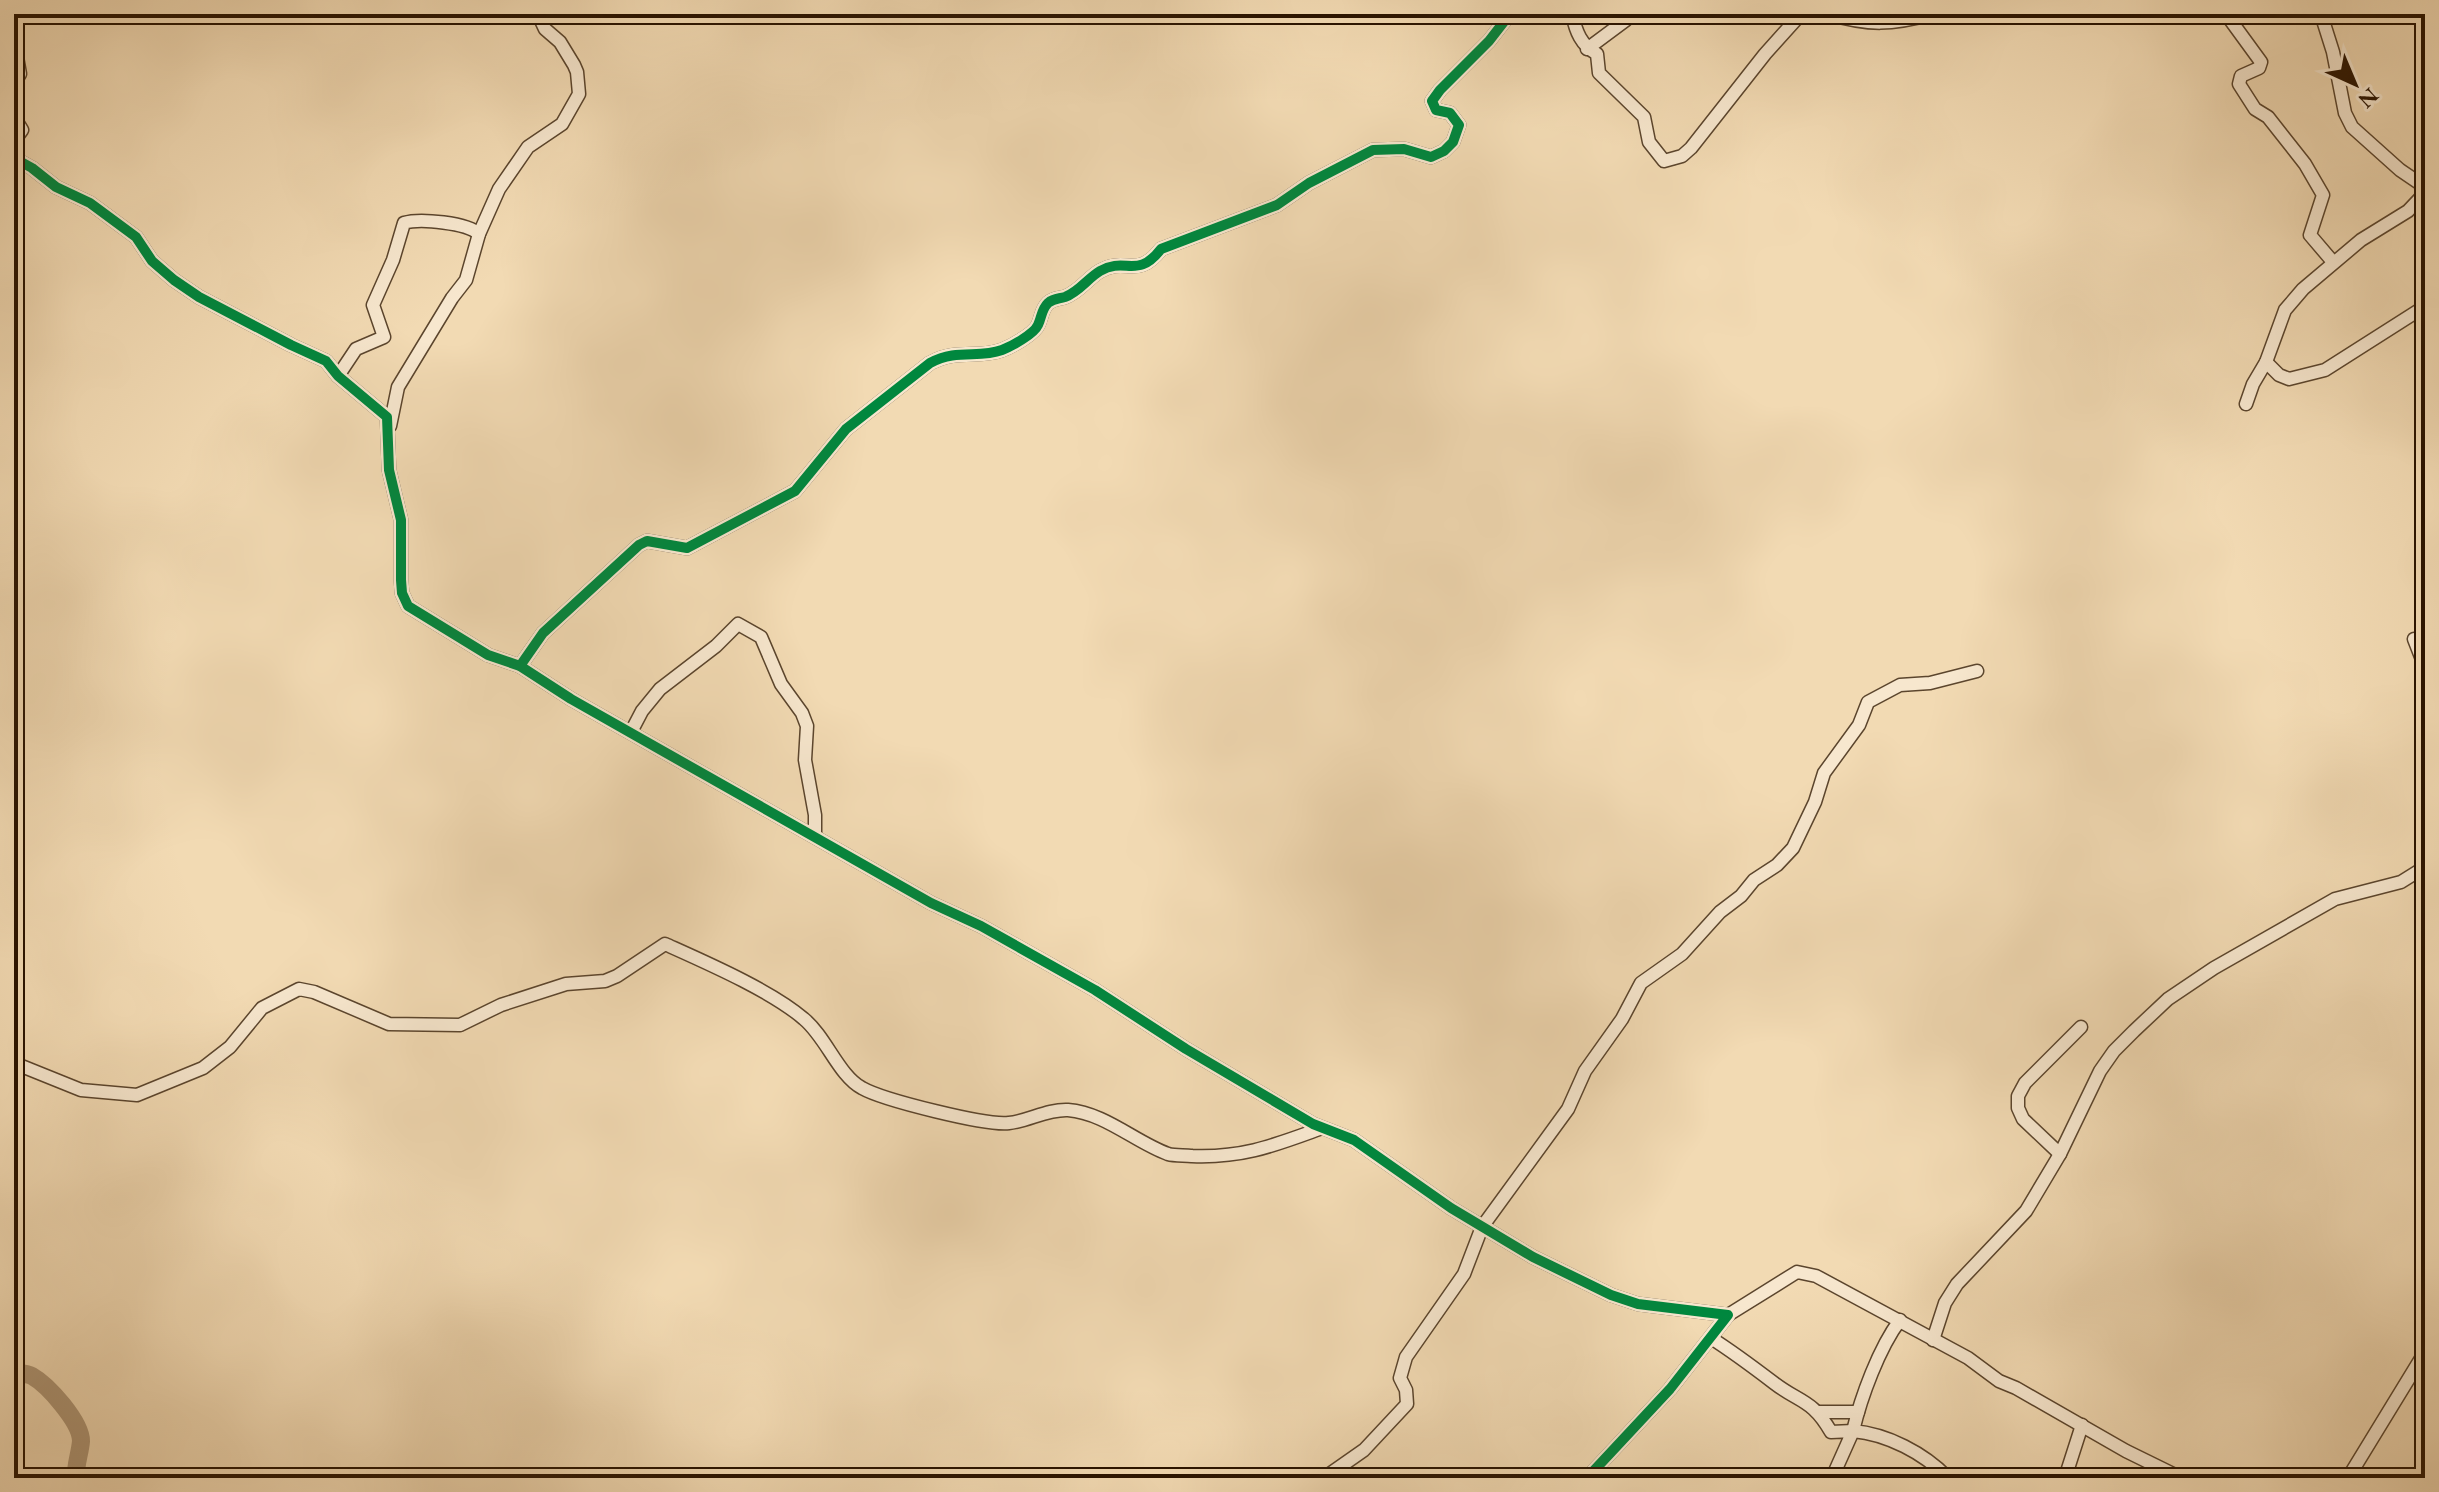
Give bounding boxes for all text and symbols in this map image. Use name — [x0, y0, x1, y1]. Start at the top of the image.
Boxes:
north arrow — [2315, 44, 2395, 124]
text: N — [2352, 81, 2385, 115]

